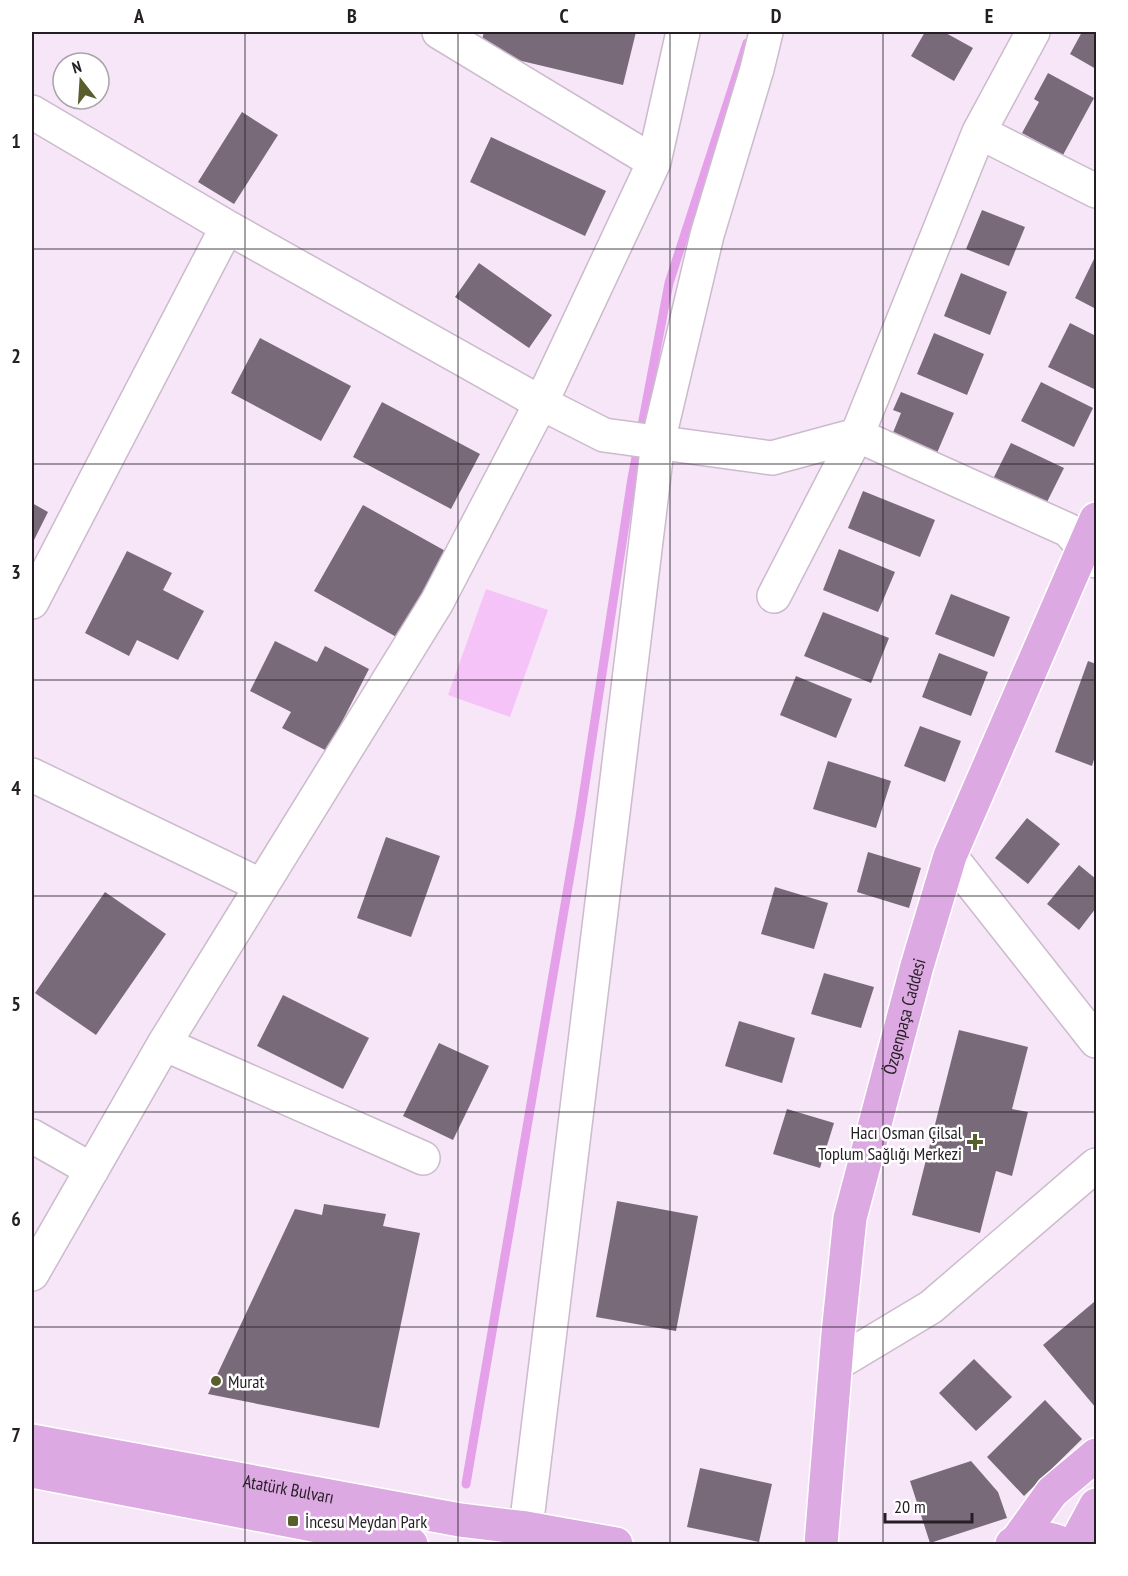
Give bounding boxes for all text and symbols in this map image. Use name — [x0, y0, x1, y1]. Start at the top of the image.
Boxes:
text: A — [133, 3, 145, 29]
text: B — [347, 3, 357, 29]
text: C — [559, 3, 569, 29]
text: D — [771, 3, 782, 29]
text: E — [985, 3, 993, 29]
north arrow — [51, 51, 111, 111]
text: N — [70, 56, 84, 77]
text: 1 — [11, 128, 21, 154]
text: 2 — [11, 343, 21, 369]
text: 3 — [11, 559, 21, 585]
text: 4 — [11, 775, 21, 801]
street label: Özgenpaşa Caddesi — [877, 955, 930, 1077]
text: 5 — [11, 991, 21, 1017]
place label: Hacı Osman Çilsal Toplum Sağlığı Merkezi — [818, 1121, 963, 1165]
marker: Hacı Osman Çilsal Toplum Sağlığı Merkezi — [966, 1133, 984, 1151]
text: 6 — [11, 1206, 21, 1232]
place label: Murat — [228, 1370, 264, 1393]
marker: Murat — [209, 1374, 223, 1388]
text: 7 — [11, 1422, 21, 1448]
street label: Atatürk Bulvarı — [241, 1469, 336, 1508]
scale bar — [885, 1486, 972, 1524]
text: 20 m — [894, 1495, 926, 1518]
place label: İncesu Meydan Park — [305, 1510, 427, 1533]
marker: İncesu Meydan Park — [286, 1514, 300, 1528]

